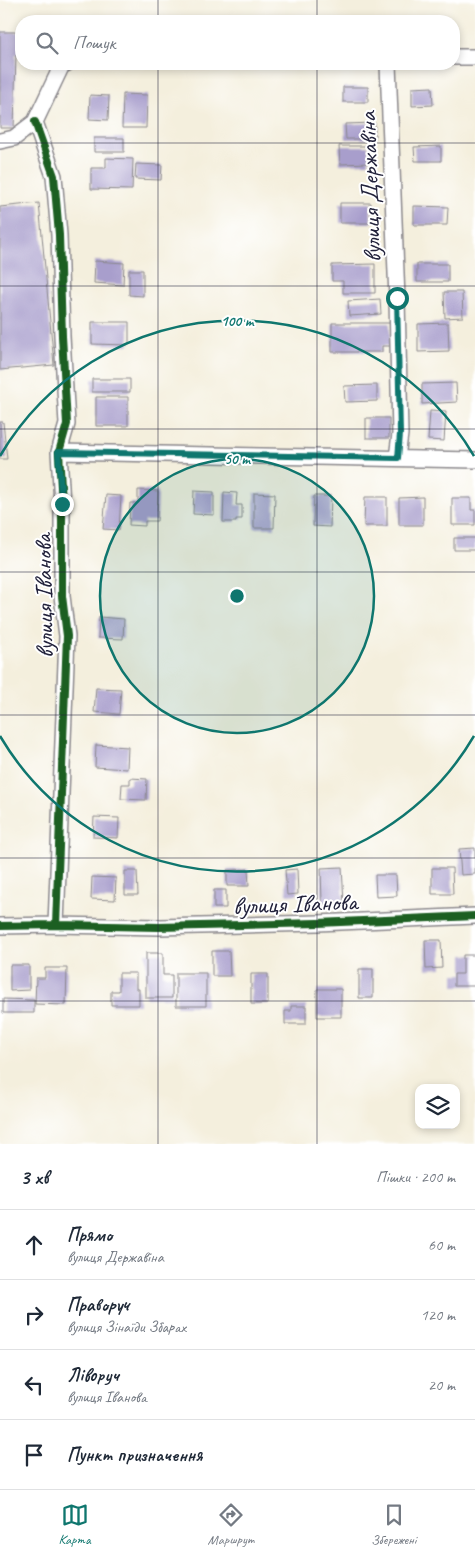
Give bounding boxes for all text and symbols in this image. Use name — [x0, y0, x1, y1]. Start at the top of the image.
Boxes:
search box — [15, 15, 460, 70]
icon: search — [33, 29, 61, 57]
text: Пошук — [73, 31, 115, 55]
street label: вулиця Державіна — [351, 109, 389, 263]
route start — [386, 287, 409, 310]
text: 100 m — [221, 312, 255, 331]
text: 50 m — [224, 450, 251, 469]
route end — [51, 493, 74, 516]
street label: вулиця Іванова — [27, 531, 61, 658]
centre of rings — [228, 587, 246, 605]
street label: вулиця Іванова — [232, 886, 360, 922]
map controls — [415, 1084, 460, 1129]
button: layers — [415, 1084, 460, 1129]
text: 3 хв — [20, 1164, 49, 1190]
text: Пішки · 200 m — [376, 1167, 455, 1187]
text: Прямо — [67, 1223, 112, 1247]
icon: ahead — [20, 1231, 48, 1259]
text: 60 m — [428, 1235, 455, 1255]
text: вулиця Державіна — [67, 1247, 164, 1267]
text: Праворуч — [67, 1293, 129, 1317]
icon: right — [20, 1301, 48, 1329]
text: 120 m — [421, 1305, 455, 1325]
text: вулиця Зінаїди Збарах — [67, 1317, 186, 1337]
text: Ліворуч — [67, 1363, 119, 1387]
icon: left — [20, 1371, 48, 1399]
text: 20 m — [428, 1375, 455, 1395]
text: вулиця Іванова — [67, 1387, 147, 1407]
icon: arrive — [20, 1441, 48, 1469]
text: Пункт призначення — [67, 1443, 202, 1467]
tab: Карта — [59, 1501, 91, 1548]
tab: Маршрут — [208, 1501, 254, 1548]
tab: Збережені — [371, 1501, 416, 1548]

